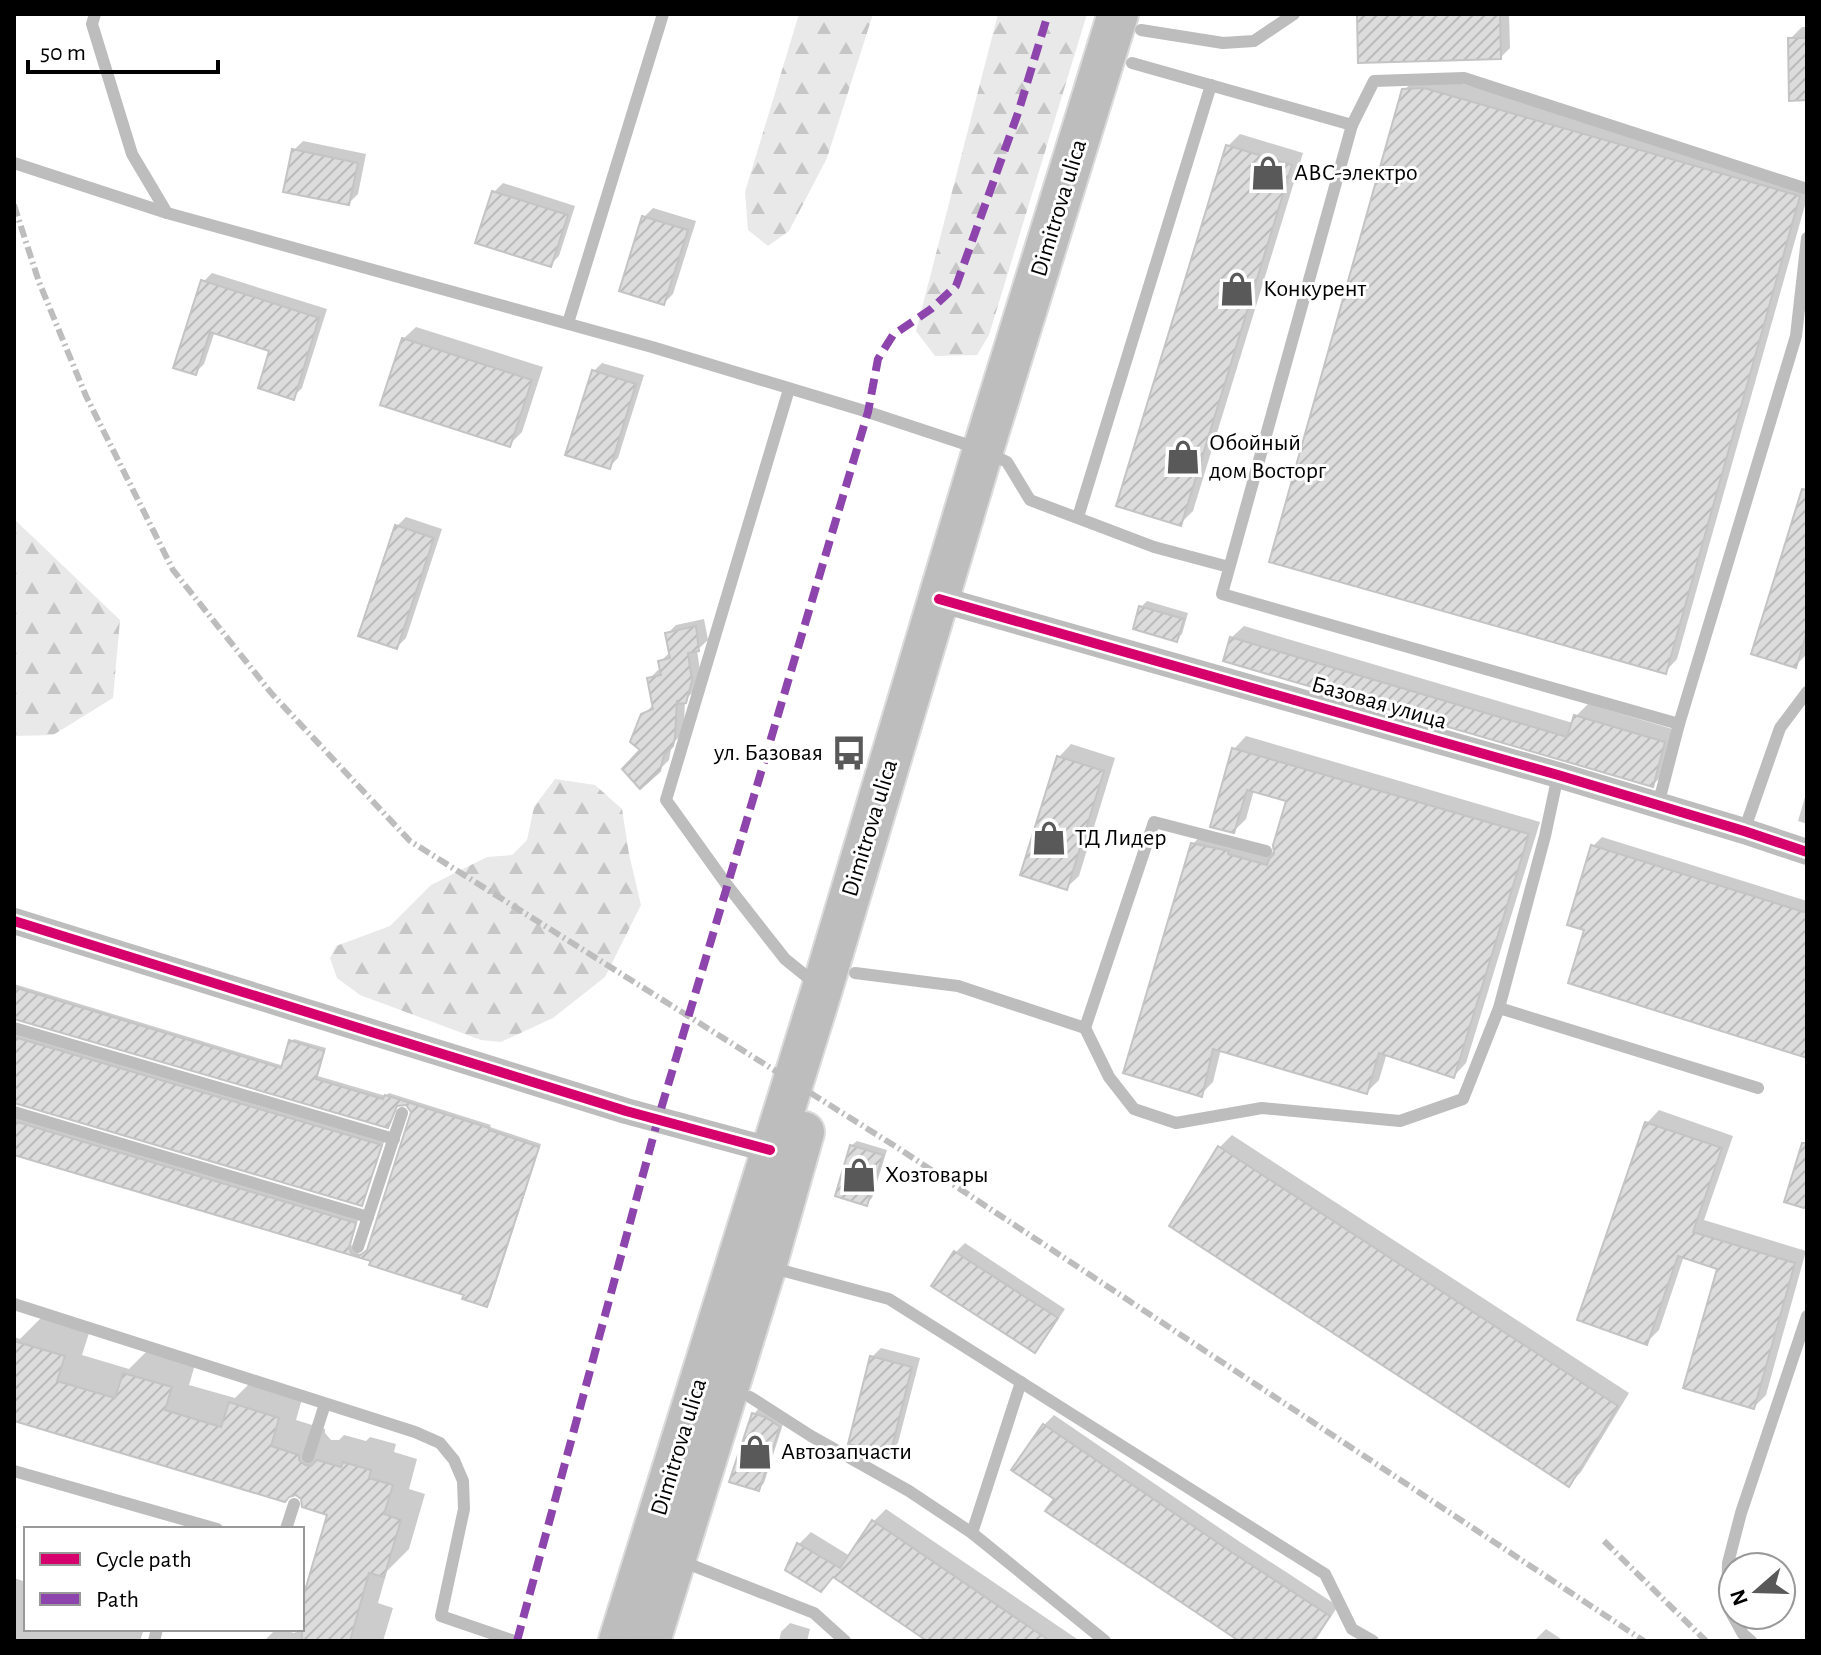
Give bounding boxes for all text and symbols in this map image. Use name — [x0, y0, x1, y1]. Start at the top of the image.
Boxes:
scale bar — [28, 24, 218, 74]
text: 50 m — [40, 41, 86, 65]
street label: Dimitrova ulica — [1027, 137, 1091, 279]
shop icon: АВС-электро — [1249, 154, 1287, 192]
place label: АВС-электро — [1294, 161, 1418, 185]
shop icon: Конкурент — [1218, 270, 1256, 308]
place label: Конкурент — [1263, 277, 1366, 301]
place label: Обойный дом Восторг — [1209, 431, 1327, 483]
shop icon: Обойный дом Восторг — [1164, 438, 1202, 476]
street label: Базовая улица — [1309, 672, 1450, 734]
bus stop icon: ул. Базовая — [830, 734, 868, 772]
place label: ул. Базовая — [713, 741, 823, 765]
street label: Dimitrova ulica — [838, 757, 902, 899]
shop icon: ТД Лидер — [1030, 819, 1068, 857]
place label: ТД Лидер — [1075, 826, 1167, 850]
shop icon: Хозтовары — [840, 1156, 878, 1194]
place label: Хозтовары — [885, 1163, 988, 1187]
street label: Dimitrova ulica — [647, 1376, 711, 1518]
shop icon: Автозапчасти — [736, 1433, 774, 1471]
place label: Автозапчасти — [781, 1440, 912, 1464]
legend — [24, 1527, 304, 1631]
text: Cycle path — [96, 1548, 192, 1572]
north arrow — [1717, 1551, 1797, 1631]
text: N — [1726, 1587, 1752, 1608]
text: Path — [96, 1588, 139, 1612]

